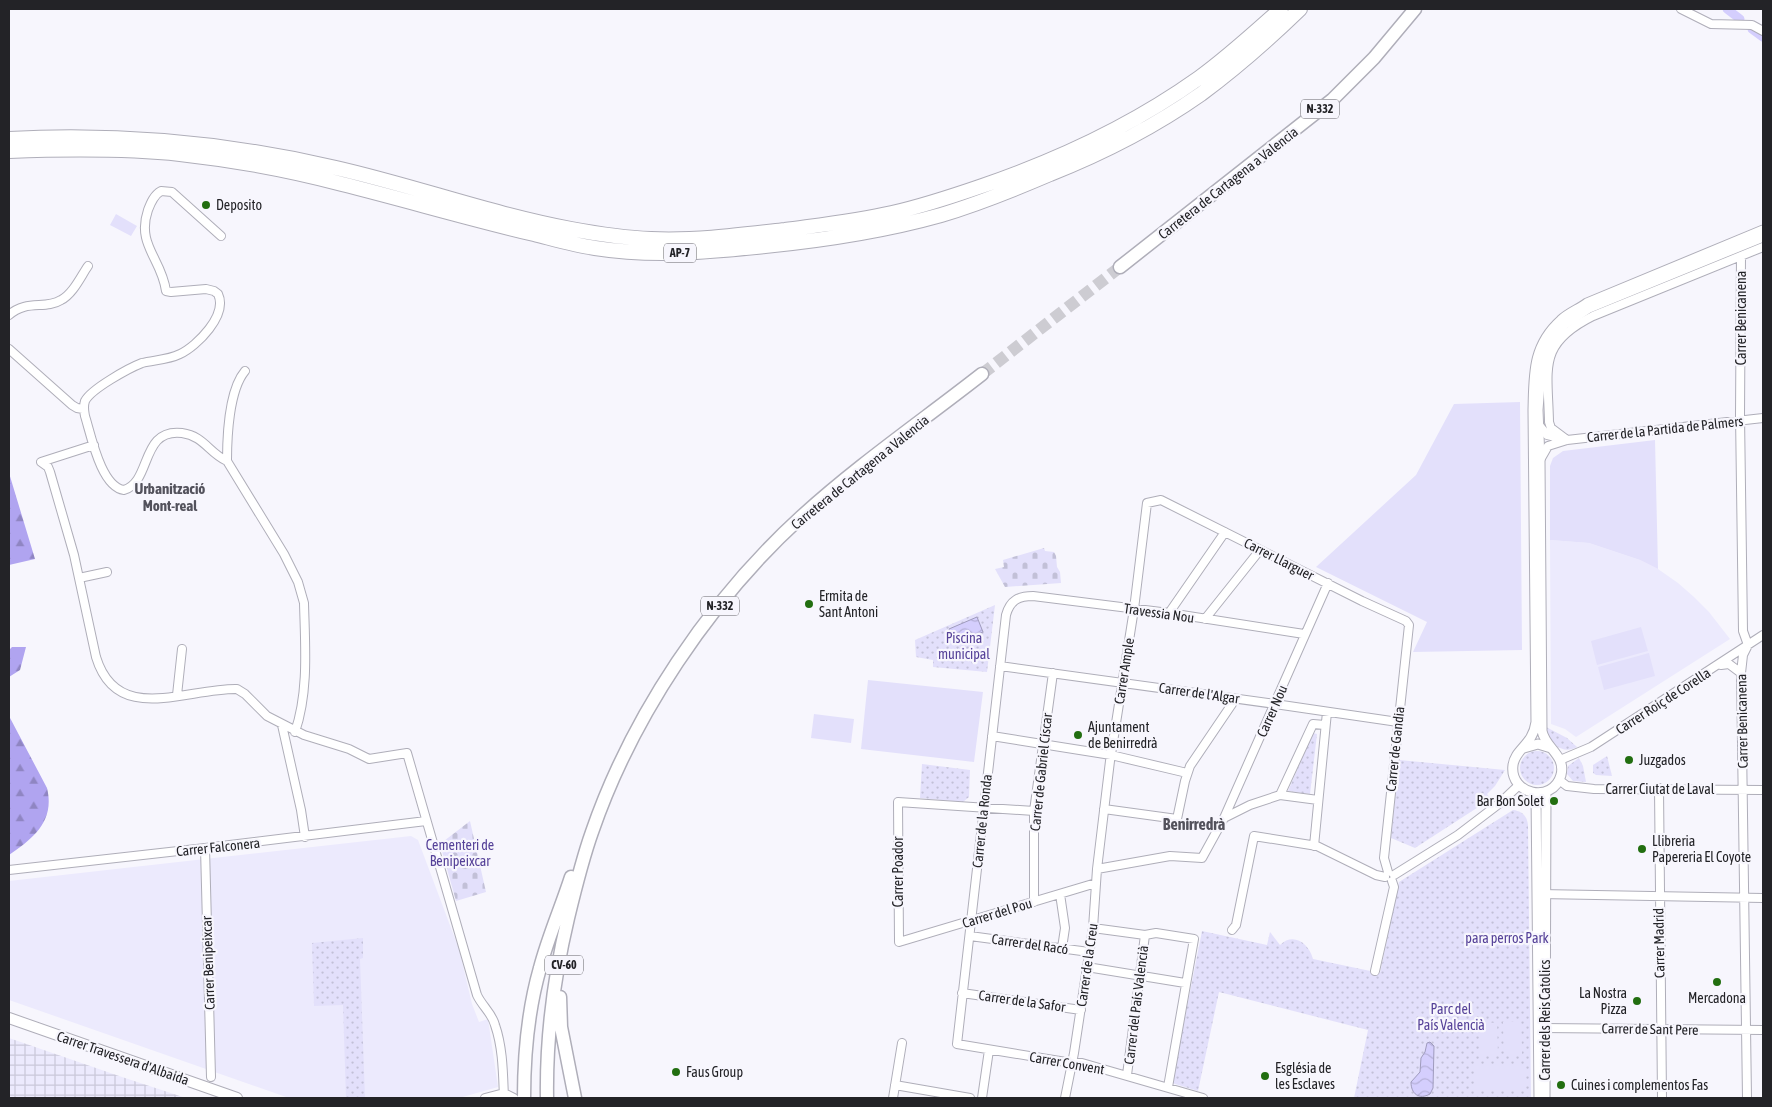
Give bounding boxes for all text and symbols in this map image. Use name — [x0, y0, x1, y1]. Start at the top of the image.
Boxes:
road number: N-332 — [1301, 100, 1339, 118]
street label: Carretera de Cartagena a Valencia — [1155, 124, 1301, 242]
place label: Deposito — [216, 197, 262, 213]
marker: Deposito — [200, 199, 212, 211]
road number: AP-7 — [664, 244, 696, 262]
street label: Carrer Benicanena — [1733, 271, 1749, 365]
street label: Carretera de Cartagena a Valencia — [788, 411, 932, 533]
street label: Carrer de la Partida de Palmers — [1586, 413, 1744, 445]
district label: Urbanització Mont-real — [135, 480, 205, 514]
street label: Carrer Llarguer — [1241, 535, 1317, 584]
place label: Ermita de Sant Antoni — [819, 588, 878, 620]
road number: N-332 — [701, 596, 739, 616]
marker: Ermita de Sant Antoni — [803, 598, 815, 610]
street label: Travessia Nou — [1123, 600, 1195, 626]
park label: Piscina municipal — [938, 630, 990, 662]
street label: Carrer Ample — [1111, 637, 1137, 705]
street label: Carrer Roiç de Corella — [1613, 664, 1713, 738]
street label: Carrer Benicanena — [1733, 674, 1751, 768]
street label: Carrer de l'Algar — [1158, 679, 1241, 707]
street label: Carrer Nou — [1253, 683, 1291, 739]
street label: Carrer de Gandia — [1383, 706, 1407, 792]
street label: Carrer de Gabriel Císcar — [1027, 711, 1055, 832]
place label: Ajuntament de Benirredrà — [1088, 719, 1157, 751]
marker: Ajuntament de Benirredrà — [1072, 729, 1084, 741]
place label: Juzgados — [1639, 752, 1686, 768]
marker: Juzgados — [1623, 754, 1635, 766]
street label: Carrer de la Ronda — [969, 773, 995, 869]
street label: Carrer Ciutat de Laval — [1606, 781, 1715, 797]
place label: Bar Bon Solet — [1476, 793, 1544, 809]
marker: Bar Bon Solet — [1548, 795, 1560, 807]
district label: Benirredrà — [1163, 815, 1225, 833]
place label: Llibreria Papereria El Coyote — [1652, 833, 1751, 865]
street label: Carrer Falconera — [175, 835, 261, 859]
street label: Carrer Poador — [890, 836, 906, 907]
park label: Cementeri de Benipeixcar — [426, 837, 494, 869]
marker: Llibreria Papereria El Coyote — [1636, 843, 1648, 855]
street label: Carrer del Pou — [960, 895, 1034, 931]
street label: Carrer Madrid — [1650, 908, 1668, 978]
street label: Carrer Benipeixcar — [198, 915, 218, 1010]
street label: Carrer de la Creu — [1073, 922, 1101, 1008]
park label: para perros Park — [1465, 930, 1549, 946]
street label: Carrer del Racó — [991, 931, 1069, 957]
street label: Carrer del País Valencià — [1121, 945, 1151, 1065]
road number: CV-60 — [545, 956, 583, 974]
street label: Carrer dels Reis Catolics — [1537, 960, 1553, 1080]
marker: Mercadona — [1711, 976, 1723, 988]
place label: La Nostra Pizza — [1579, 985, 1627, 1017]
street label: Carrer de la Safor — [978, 987, 1067, 1015]
place label: Mercadona — [1688, 990, 1746, 1006]
marker: La Nostra Pizza — [1631, 995, 1643, 1007]
park label: Parc del País Valencià — [1417, 1001, 1485, 1033]
street label: Carrer de Sant Pere — [1601, 1020, 1699, 1038]
street label: Carrer Travessera d'Albaida — [55, 1028, 191, 1088]
street label: Carrer Convent — [1028, 1049, 1106, 1077]
place label: Església de les Esclaves — [1275, 1060, 1335, 1092]
place label: Faus Group — [686, 1064, 743, 1080]
marker: Faus Group — [670, 1066, 682, 1078]
marker: Església de les Esclaves — [1259, 1070, 1271, 1082]
place label: Cuines i complementos Fas — [1571, 1077, 1708, 1093]
marker: Cuines i complementos Fas — [1555, 1079, 1567, 1091]

